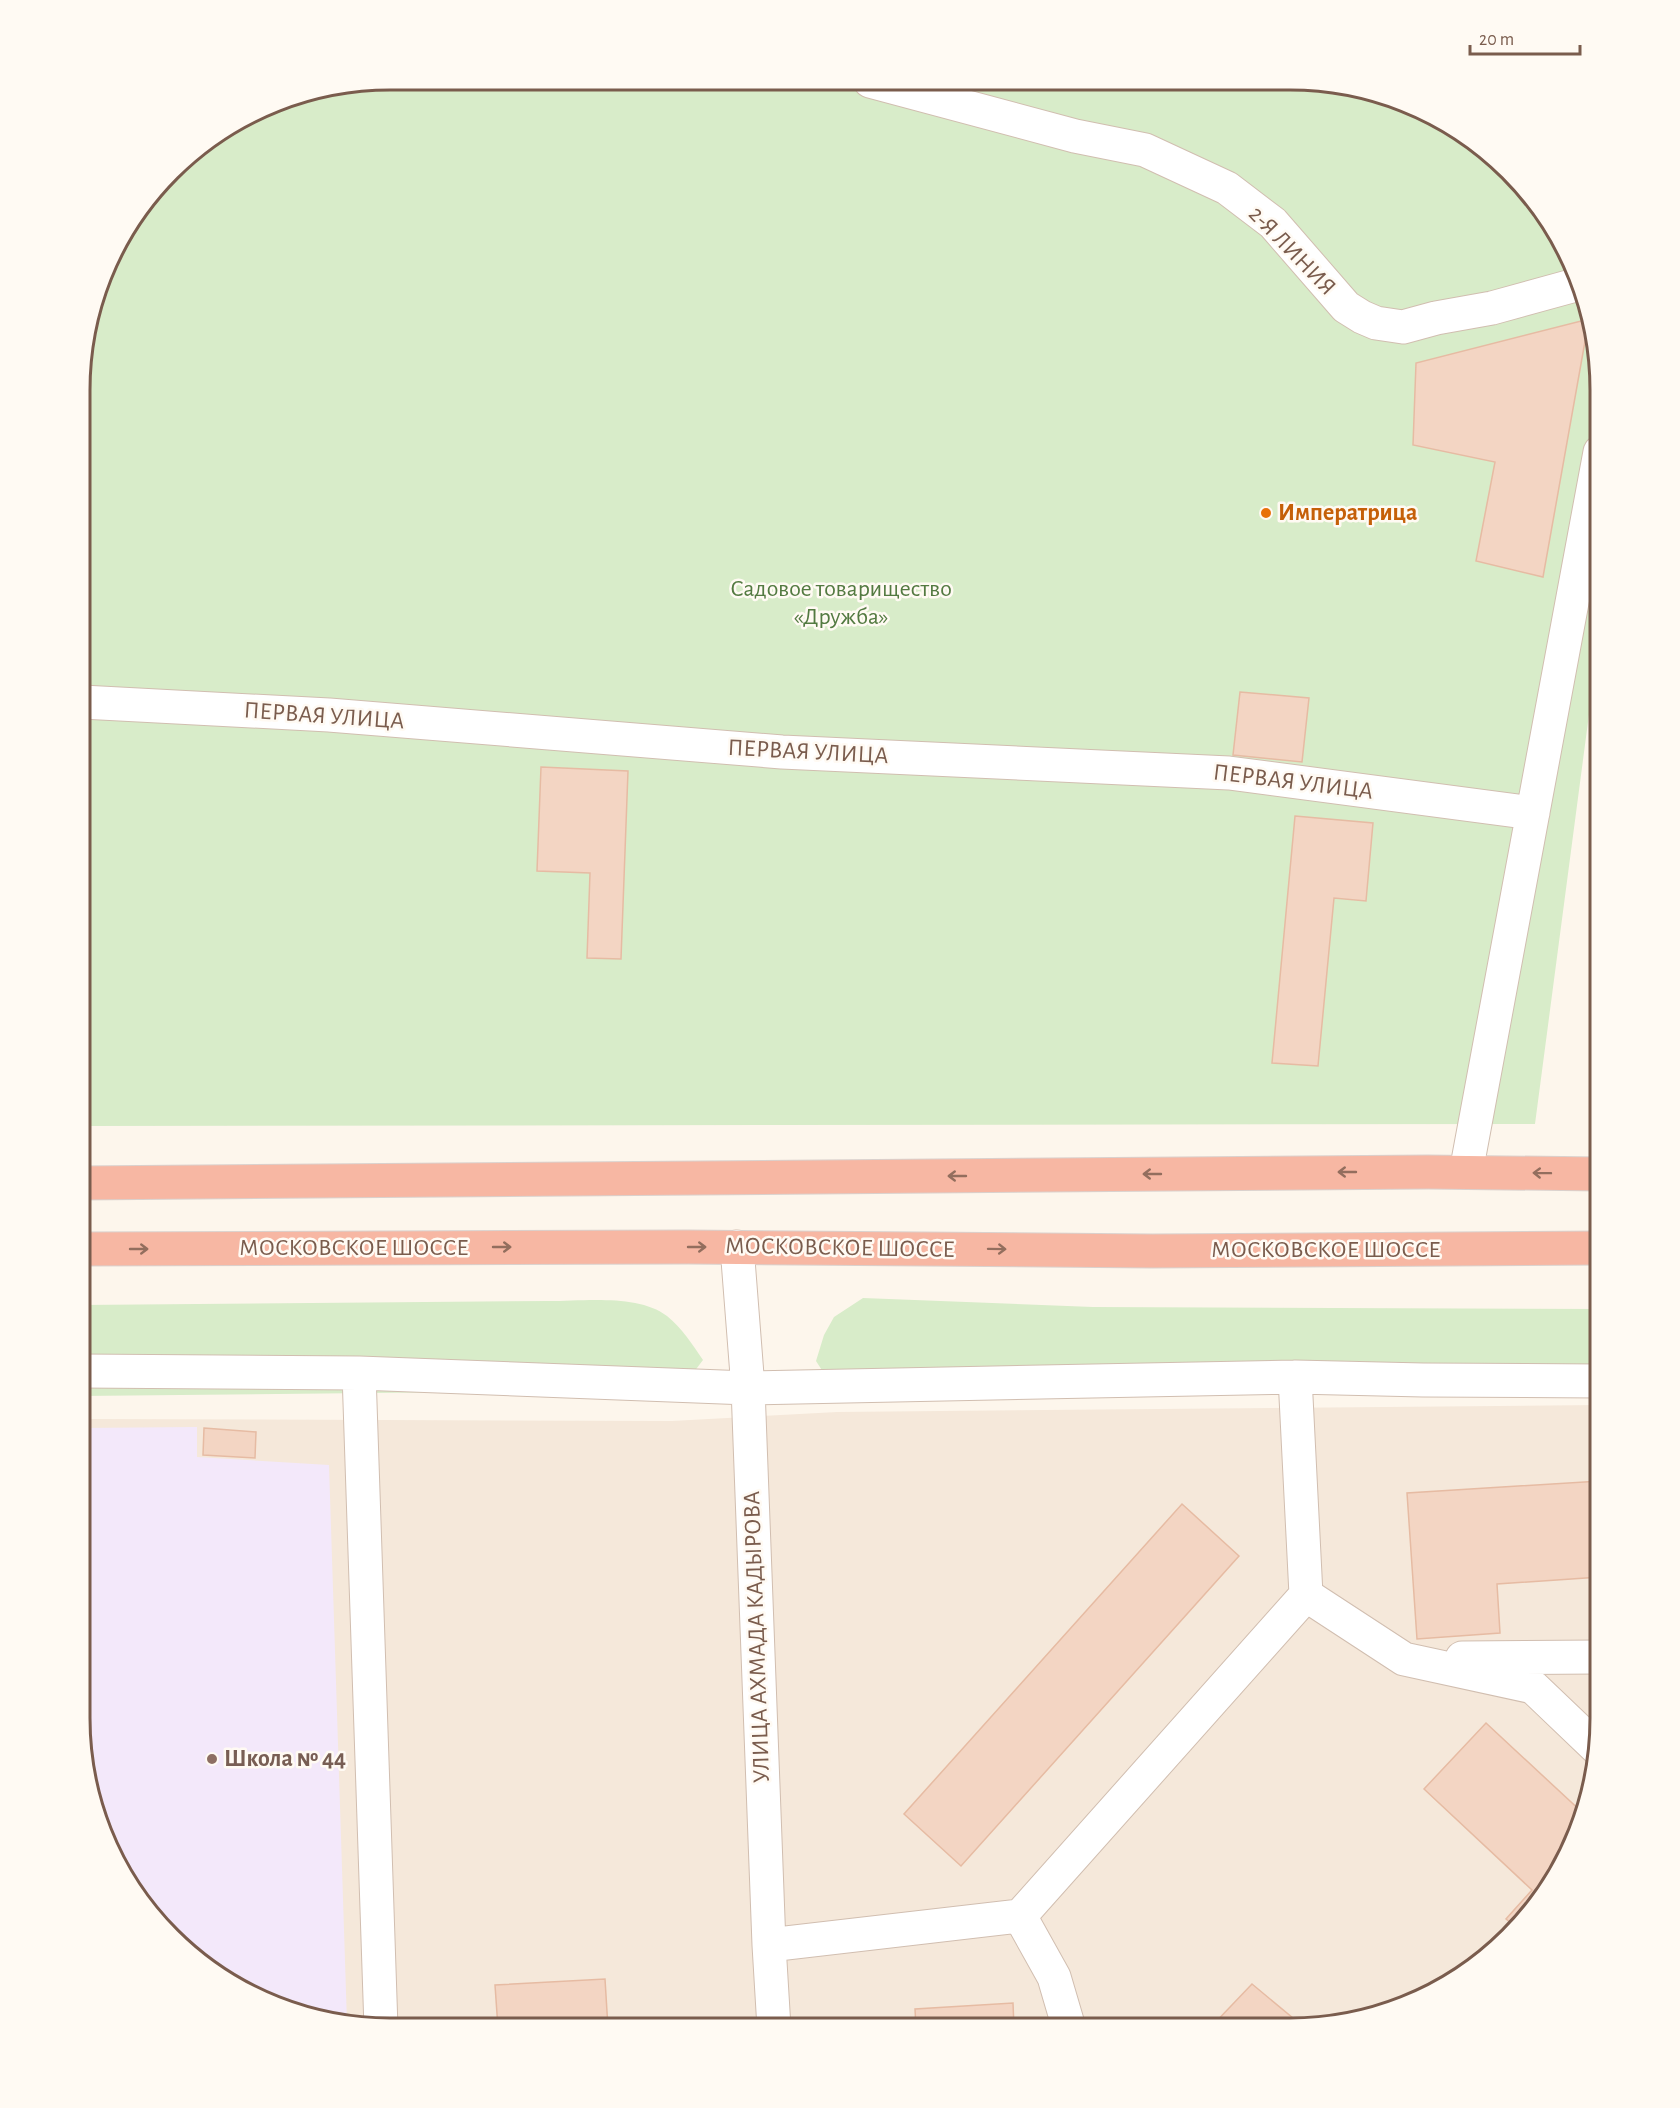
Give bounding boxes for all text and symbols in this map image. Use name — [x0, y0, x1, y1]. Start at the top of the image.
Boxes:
scale bar — [1470, 18, 1580, 56]
text: 20 m — [1479, 31, 1514, 49]
street label: 2-Я ЛИНИЯ — [1244, 202, 1340, 300]
place label: Императрица — [1278, 501, 1417, 525]
marker: Императрица — [1259, 506, 1273, 520]
park label: Садовое товарищество «Дружба» — [730, 577, 952, 629]
street label: ПЕРВАЯ УЛИЦА — [243, 698, 405, 734]
street label: ПЕРВАЯ УЛИЦА — [727, 736, 889, 768]
street label: ПЕРВАЯ УЛИЦА — [1212, 760, 1374, 804]
one-way arrow — [1337, 1167, 1357, 1178]
one-way arrow — [1532, 1167, 1552, 1179]
one-way arrow — [1142, 1168, 1162, 1180]
one-way arrow — [947, 1170, 967, 1182]
street label: МОСКОВСКОЕ ШОССЕ — [725, 1234, 955, 1262]
street label: МОСКОВСКОЕ ШОССЕ — [239, 1236, 469, 1260]
street label: МОСКОВСКОЕ ШОССЕ — [1211, 1238, 1441, 1262]
one-way arrow — [491, 1241, 511, 1253]
one-way arrow — [686, 1241, 706, 1253]
one-way arrow — [128, 1243, 148, 1255]
one-way arrow — [986, 1244, 1006, 1255]
street label: УЛИЦА АХМАДА КАДЫРОВА — [740, 1490, 774, 1784]
place label: Школа № 44 — [224, 1747, 346, 1771]
marker: Школа № 44 — [205, 1752, 219, 1766]

